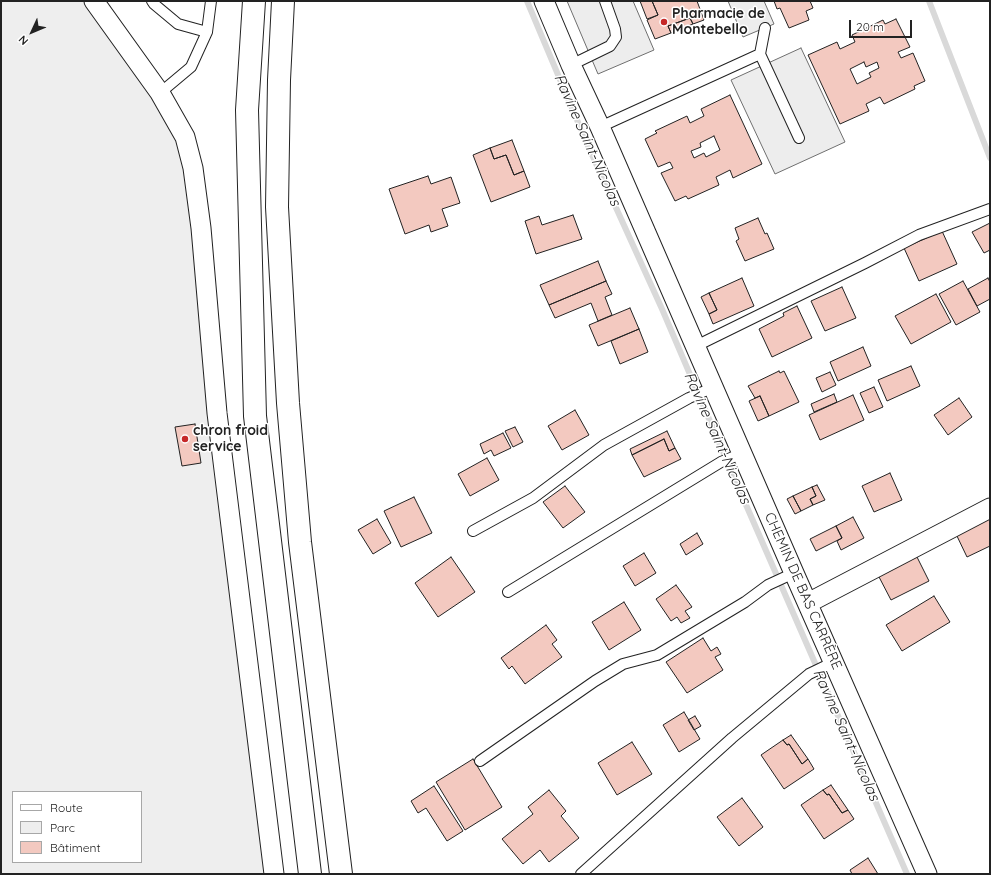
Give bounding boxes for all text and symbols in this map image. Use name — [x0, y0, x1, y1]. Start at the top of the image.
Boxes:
place label: Pharmacie de Montebello — [672, 6, 765, 38]
north arrow — [12, 12, 52, 52]
scale bar — [851, 12, 914, 38]
marker: Pharmacie de Montebello — [659, 17, 669, 27]
text: 20 m — [856, 19, 884, 34]
text: N — [16, 33, 31, 48]
water label: Ravine Saint-Nicolas — [550, 71, 624, 209]
water label: Ravine Saint-Nicolas — [680, 369, 754, 507]
place label: chron froid service — [193, 423, 268, 456]
marker: chron froid service — [180, 434, 190, 444]
street label: CHEMIN DE BAS CARRÈRE — [761, 510, 845, 672]
water label: Ravine Saint-Nicolas — [809, 666, 883, 804]
legend — [12, 791, 142, 863]
text: Route — [50, 800, 83, 815]
text: Parc — [50, 820, 75, 835]
text: Bâtiment — [50, 840, 100, 855]

